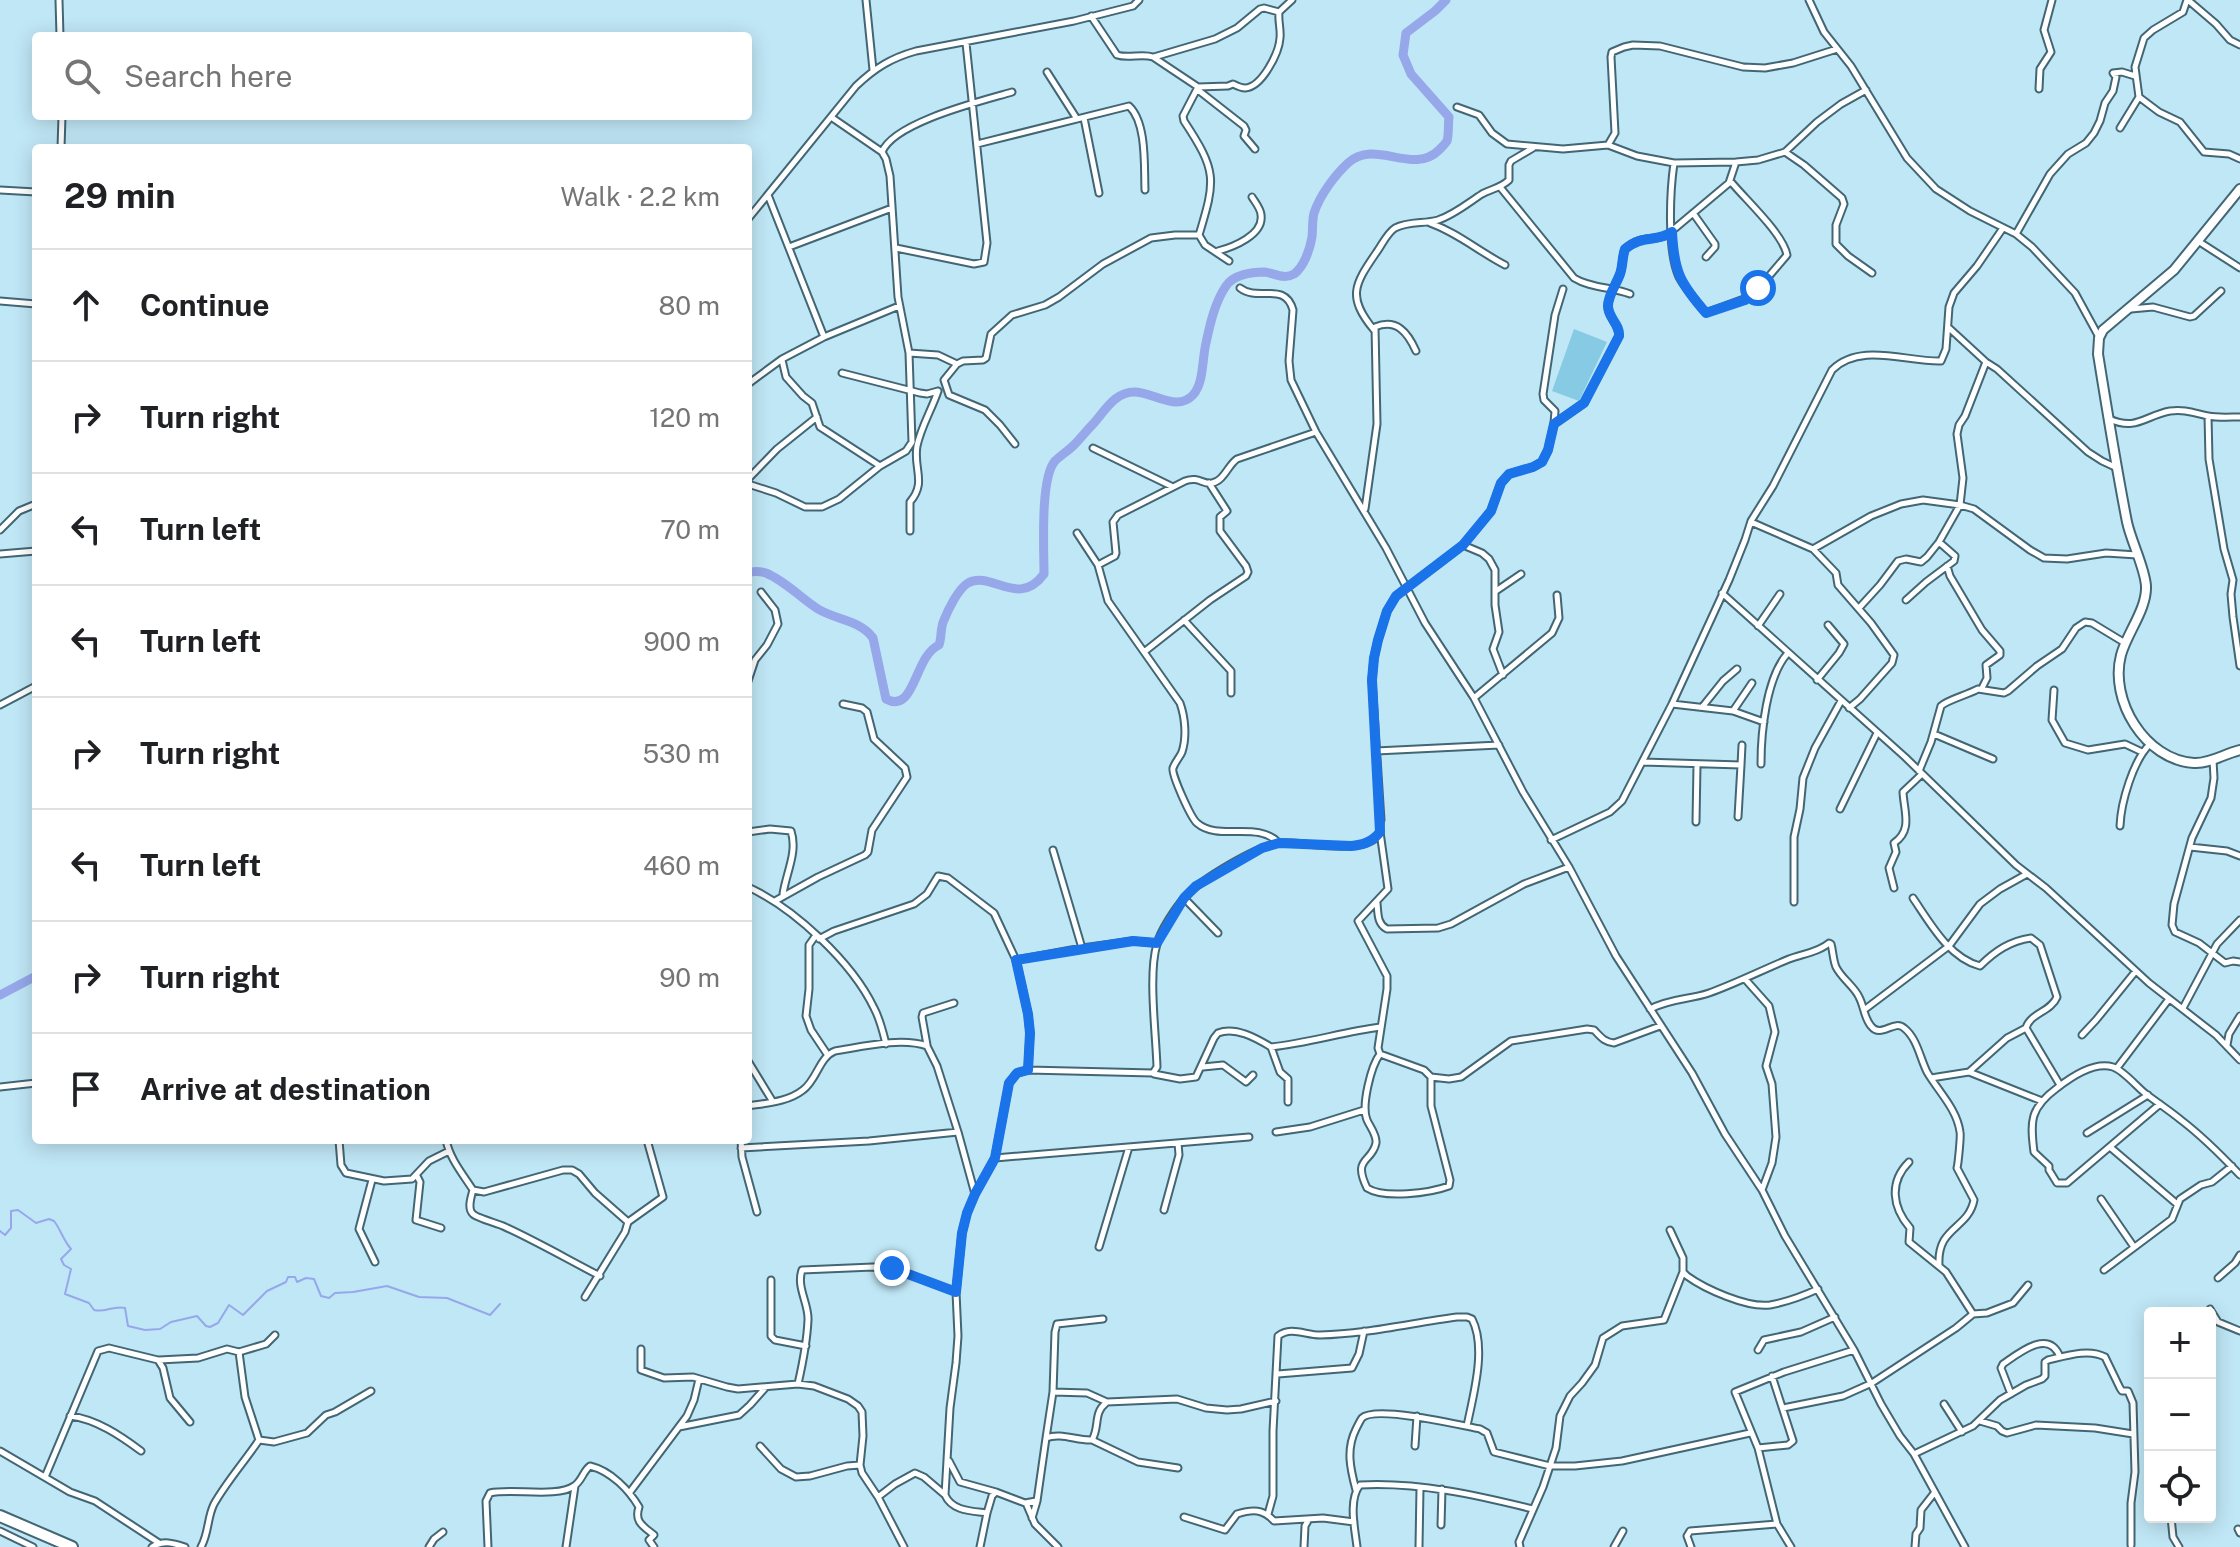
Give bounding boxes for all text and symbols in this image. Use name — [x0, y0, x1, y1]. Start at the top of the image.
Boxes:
search box — [32, 32, 752, 120]
icon: search — [60, 54, 104, 98]
text: Search here — [124, 58, 292, 94]
text: 29 min — [64, 176, 175, 216]
text: Walk · 2.2 km — [560, 181, 720, 212]
route start — [1740, 270, 1776, 306]
icon: ahead — [64, 283, 108, 327]
text: Continue — [140, 287, 270, 323]
text: 80 m — [659, 290, 720, 321]
icon: right — [64, 395, 108, 439]
text: Turn right — [140, 399, 280, 435]
text: 120 m — [649, 402, 720, 433]
icon: left — [64, 507, 108, 551]
text: Turn left — [140, 511, 261, 547]
text: 70 m — [660, 514, 720, 545]
icon: left — [64, 619, 108, 663]
text: Turn left — [140, 623, 261, 659]
text: 900 m — [643, 626, 720, 657]
icon: right — [64, 731, 108, 775]
text: Turn right — [140, 735, 280, 771]
text: 530 m — [642, 738, 720, 769]
icon: left — [64, 843, 108, 887]
text: Turn left — [140, 847, 261, 883]
text: 460 m — [643, 850, 720, 881]
icon: right — [64, 955, 108, 999]
text: Turn right — [140, 959, 280, 995]
text: 90 m — [659, 962, 720, 993]
icon: arrive — [64, 1067, 108, 1111]
text: Arrive at destination — [140, 1071, 431, 1107]
route end — [874, 1250, 910, 1286]
map controls — [2144, 1307, 2216, 1523]
button: + — [2144, 1307, 2216, 1379]
button: − — [2144, 1379, 2216, 1451]
button: locate — [2144, 1451, 2216, 1523]

